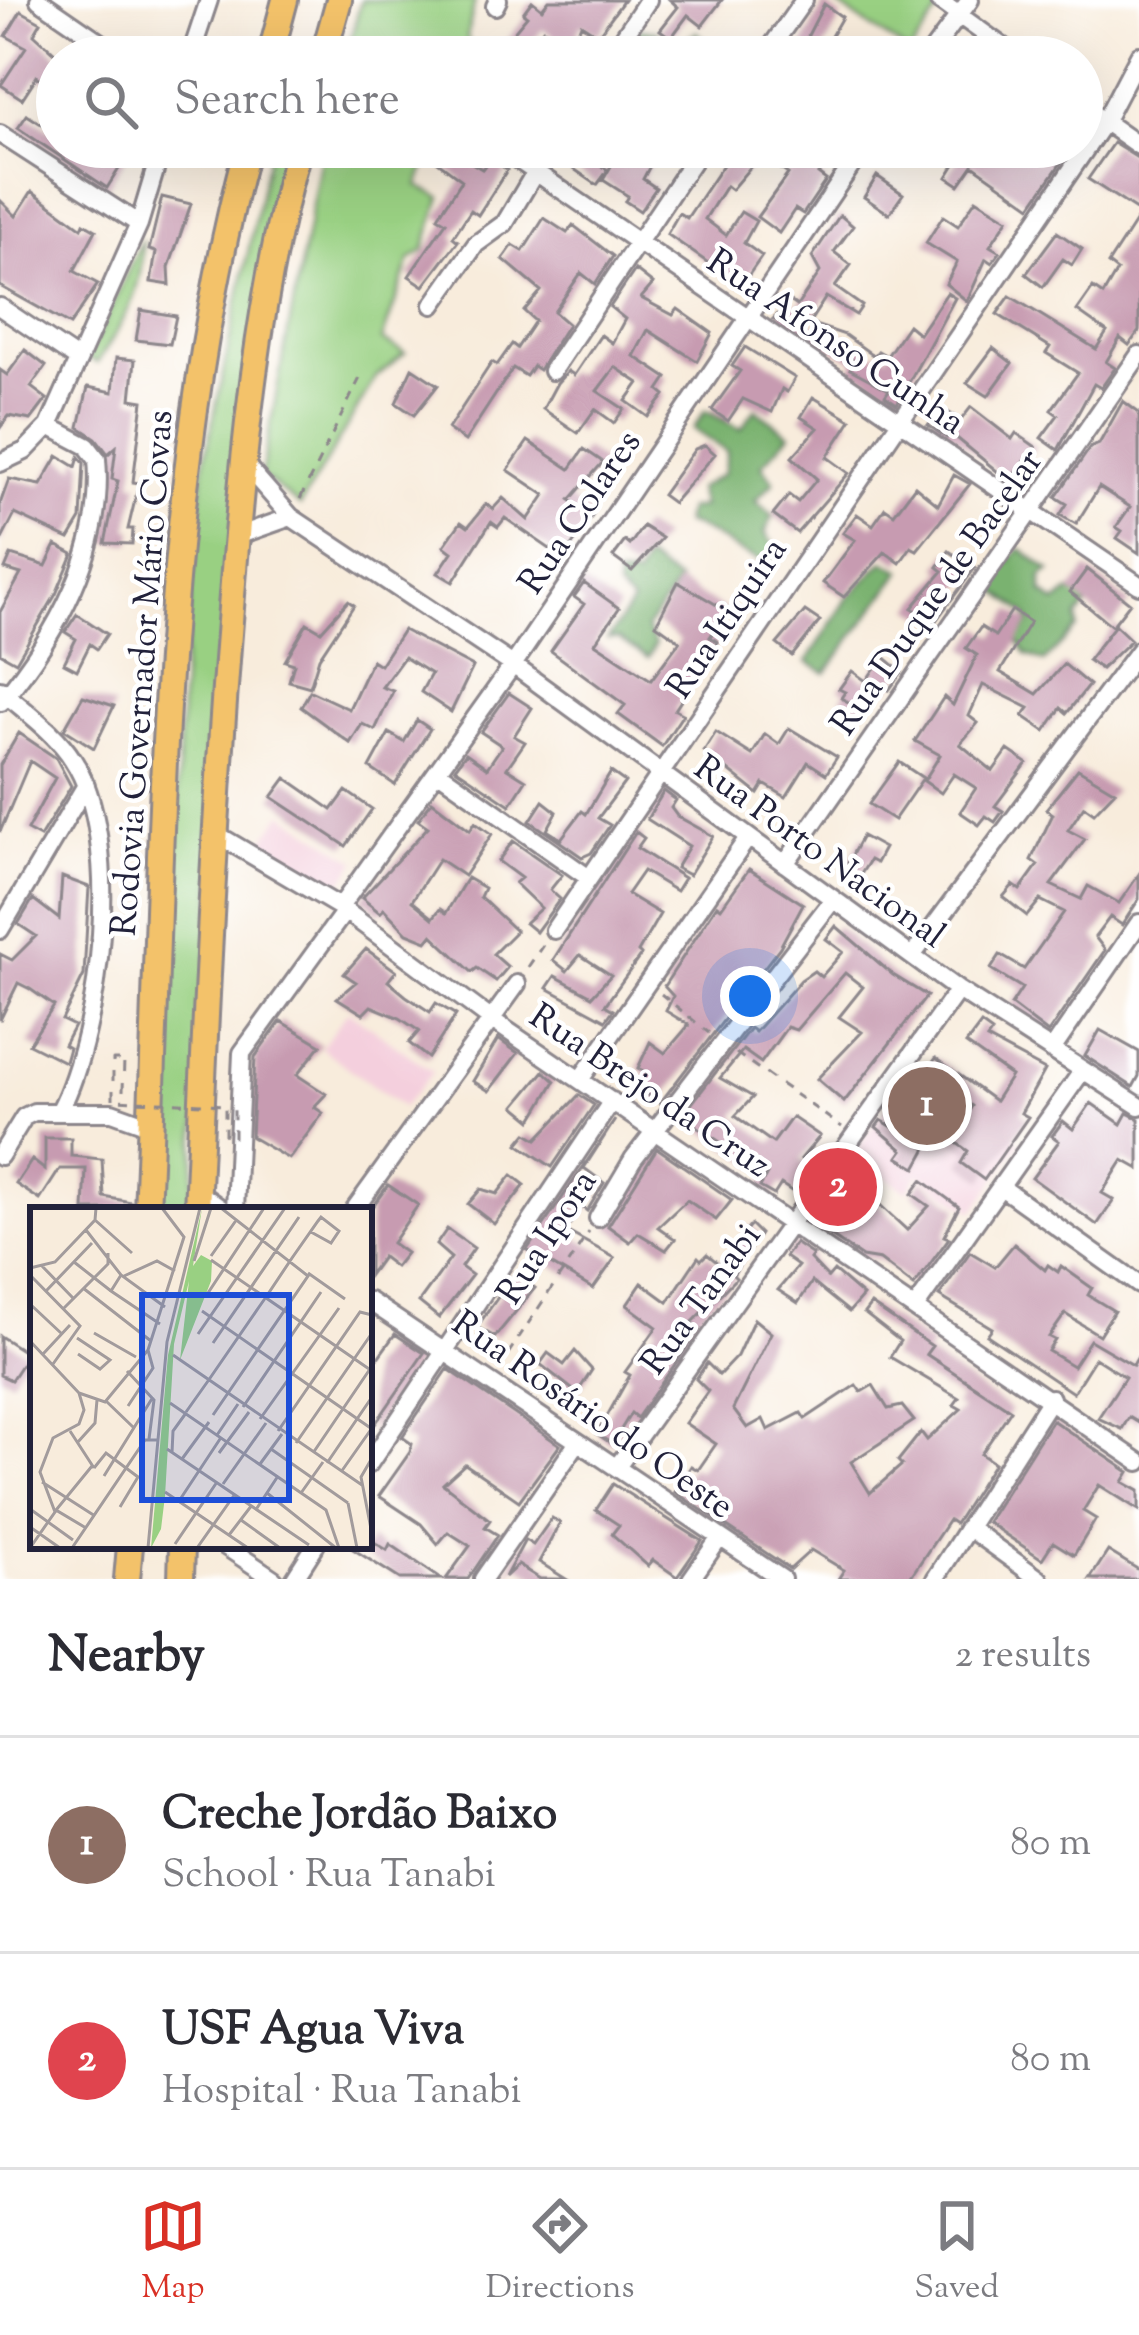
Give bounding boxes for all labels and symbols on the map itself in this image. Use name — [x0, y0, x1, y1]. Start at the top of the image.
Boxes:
street label: Rua Afonso Cunha — [695, 237, 974, 449]
street label: Rodovia Governador Mário Covas — [100, 409, 188, 938]
street label: Rua Colares — [507, 421, 655, 606]
street label: Rua Duque de Bacelar — [820, 439, 1057, 747]
street label: Rua Itiquira — [655, 528, 801, 710]
street label: Rua Porto Nacional — [682, 744, 955, 962]
your location — [720, 966, 780, 1026]
street label: Rua Brejo da Cruz — [518, 992, 780, 1192]
pin: 1 — [888, 1061, 966, 1151]
pin: 2 — [799, 1142, 877, 1232]
street label: Rua Ipora — [485, 1161, 611, 1316]
inset map — [30, 1207, 372, 1549]
street label: Rua Tanabi — [629, 1214, 775, 1387]
street label: Rua Rosário do Oeste — [440, 1299, 743, 1533]

